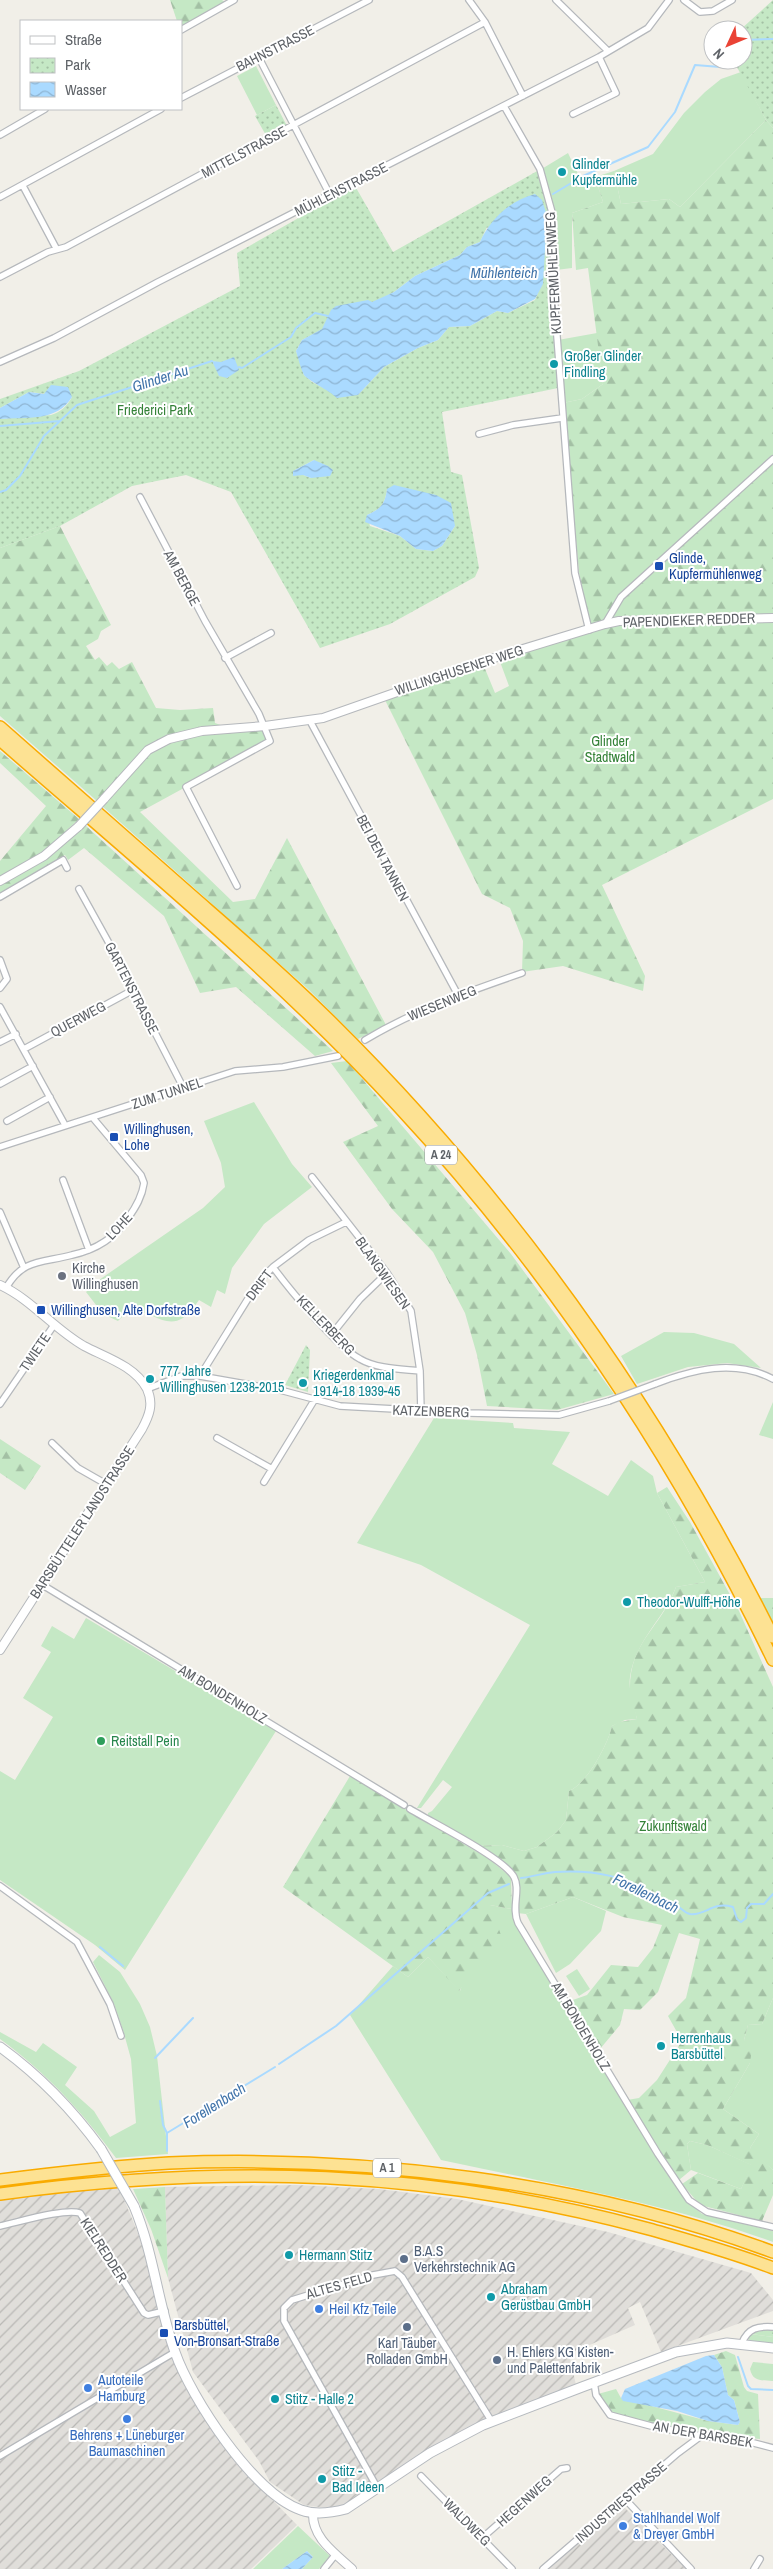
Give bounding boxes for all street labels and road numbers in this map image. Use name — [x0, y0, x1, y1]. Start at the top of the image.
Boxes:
street label: BAHNSTRASSE — [233, 21, 317, 75]
street label: MITTELSTRASSE — [198, 122, 290, 182]
street label: MÜHLENSTRASSE — [291, 158, 391, 220]
street label: KUPFERMÜHLENWEG — [541, 211, 565, 335]
street label: AM BERGE — [159, 546, 204, 609]
street label: PAPENDIEKER REDDER — [622, 609, 756, 631]
street label: WILLINGHUSENER WEG — [393, 641, 526, 699]
street label: BEI DEN TANNEN — [353, 812, 413, 904]
street label: GARTENSTRASSE — [101, 939, 163, 1037]
street label: WIESENWEG — [405, 981, 479, 1025]
street label: QUERWEG — [47, 997, 109, 1041]
street label: ZUM TUNNEL — [129, 1073, 205, 1113]
road number: A 24 — [425, 1146, 457, 1164]
street label: LOHE — [102, 1208, 136, 1244]
street label: BLANGWIESEN — [351, 1233, 415, 1313]
street label: DRIFT — [242, 1266, 276, 1304]
street label: KELLERBERG — [293, 1291, 359, 1359]
street label: TWIETE — [15, 1329, 55, 1375]
street label: KATZENBERG — [392, 1401, 470, 1421]
street label: BARSBÜTTELER LANDSTRASSE — [26, 1442, 138, 1602]
street label: AM BONDENHOLZ — [175, 1660, 271, 1728]
street label: AM BONDENHOLZ — [547, 1978, 615, 2074]
road number: A 1 — [373, 2158, 401, 2178]
street label: KIELREDDER — [76, 2214, 132, 2286]
street label: ALTES FELD — [303, 2267, 374, 2303]
street label: AN DER BARSBEK — [651, 2416, 755, 2452]
street label: INDUSTRIESTRASSE — [572, 2457, 670, 2547]
street label: HEGENWEG — [493, 2471, 555, 2531]
street label: WALDWEG — [439, 2494, 495, 2550]

